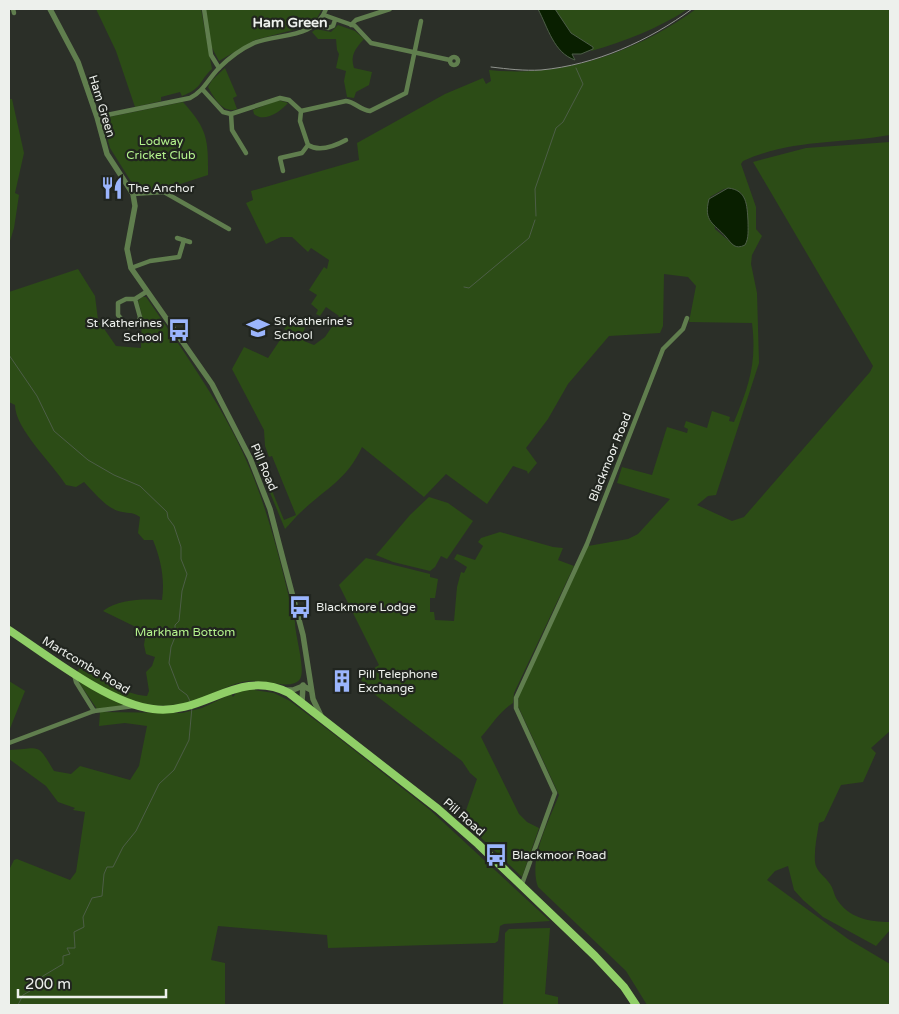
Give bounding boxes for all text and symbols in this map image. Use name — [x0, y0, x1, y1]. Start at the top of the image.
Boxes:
district label: Ham Green — [252, 14, 328, 31]
street label: Ham Green — [86, 73, 118, 139]
park label: Lodway Cricket Club — [126, 134, 196, 162]
restaurant icon: The Anchor — [99, 175, 125, 201]
place label: The Anchor — [128, 181, 195, 195]
place label: St Katherine's School — [274, 314, 353, 342]
school or university icon: St Katherine's School — [245, 315, 271, 341]
place label: St Katherines School — [86, 316, 162, 344]
bus stop icon: St Katherines School — [166, 317, 192, 343]
street label: Blackmoor Road — [586, 411, 634, 503]
street label: Pill Road — [248, 441, 280, 493]
bus stop icon: Blackmore Lodge — [287, 594, 313, 620]
place label: Blackmore Lodge — [316, 600, 416, 614]
park label: Markham Bottom — [135, 625, 235, 639]
street label: Martcombe Road — [40, 633, 132, 697]
place label: Pill Telephone Exchange — [358, 667, 438, 695]
building icon: Pill Telephone Exchange — [329, 668, 355, 694]
street label: Pill Road — [440, 795, 488, 839]
bus stop icon: Blackmoor Road — [483, 842, 509, 868]
place label: Blackmoor Road — [512, 848, 606, 862]
scale bar — [18, 966, 165, 998]
text: 200 m — [25, 975, 71, 993]

